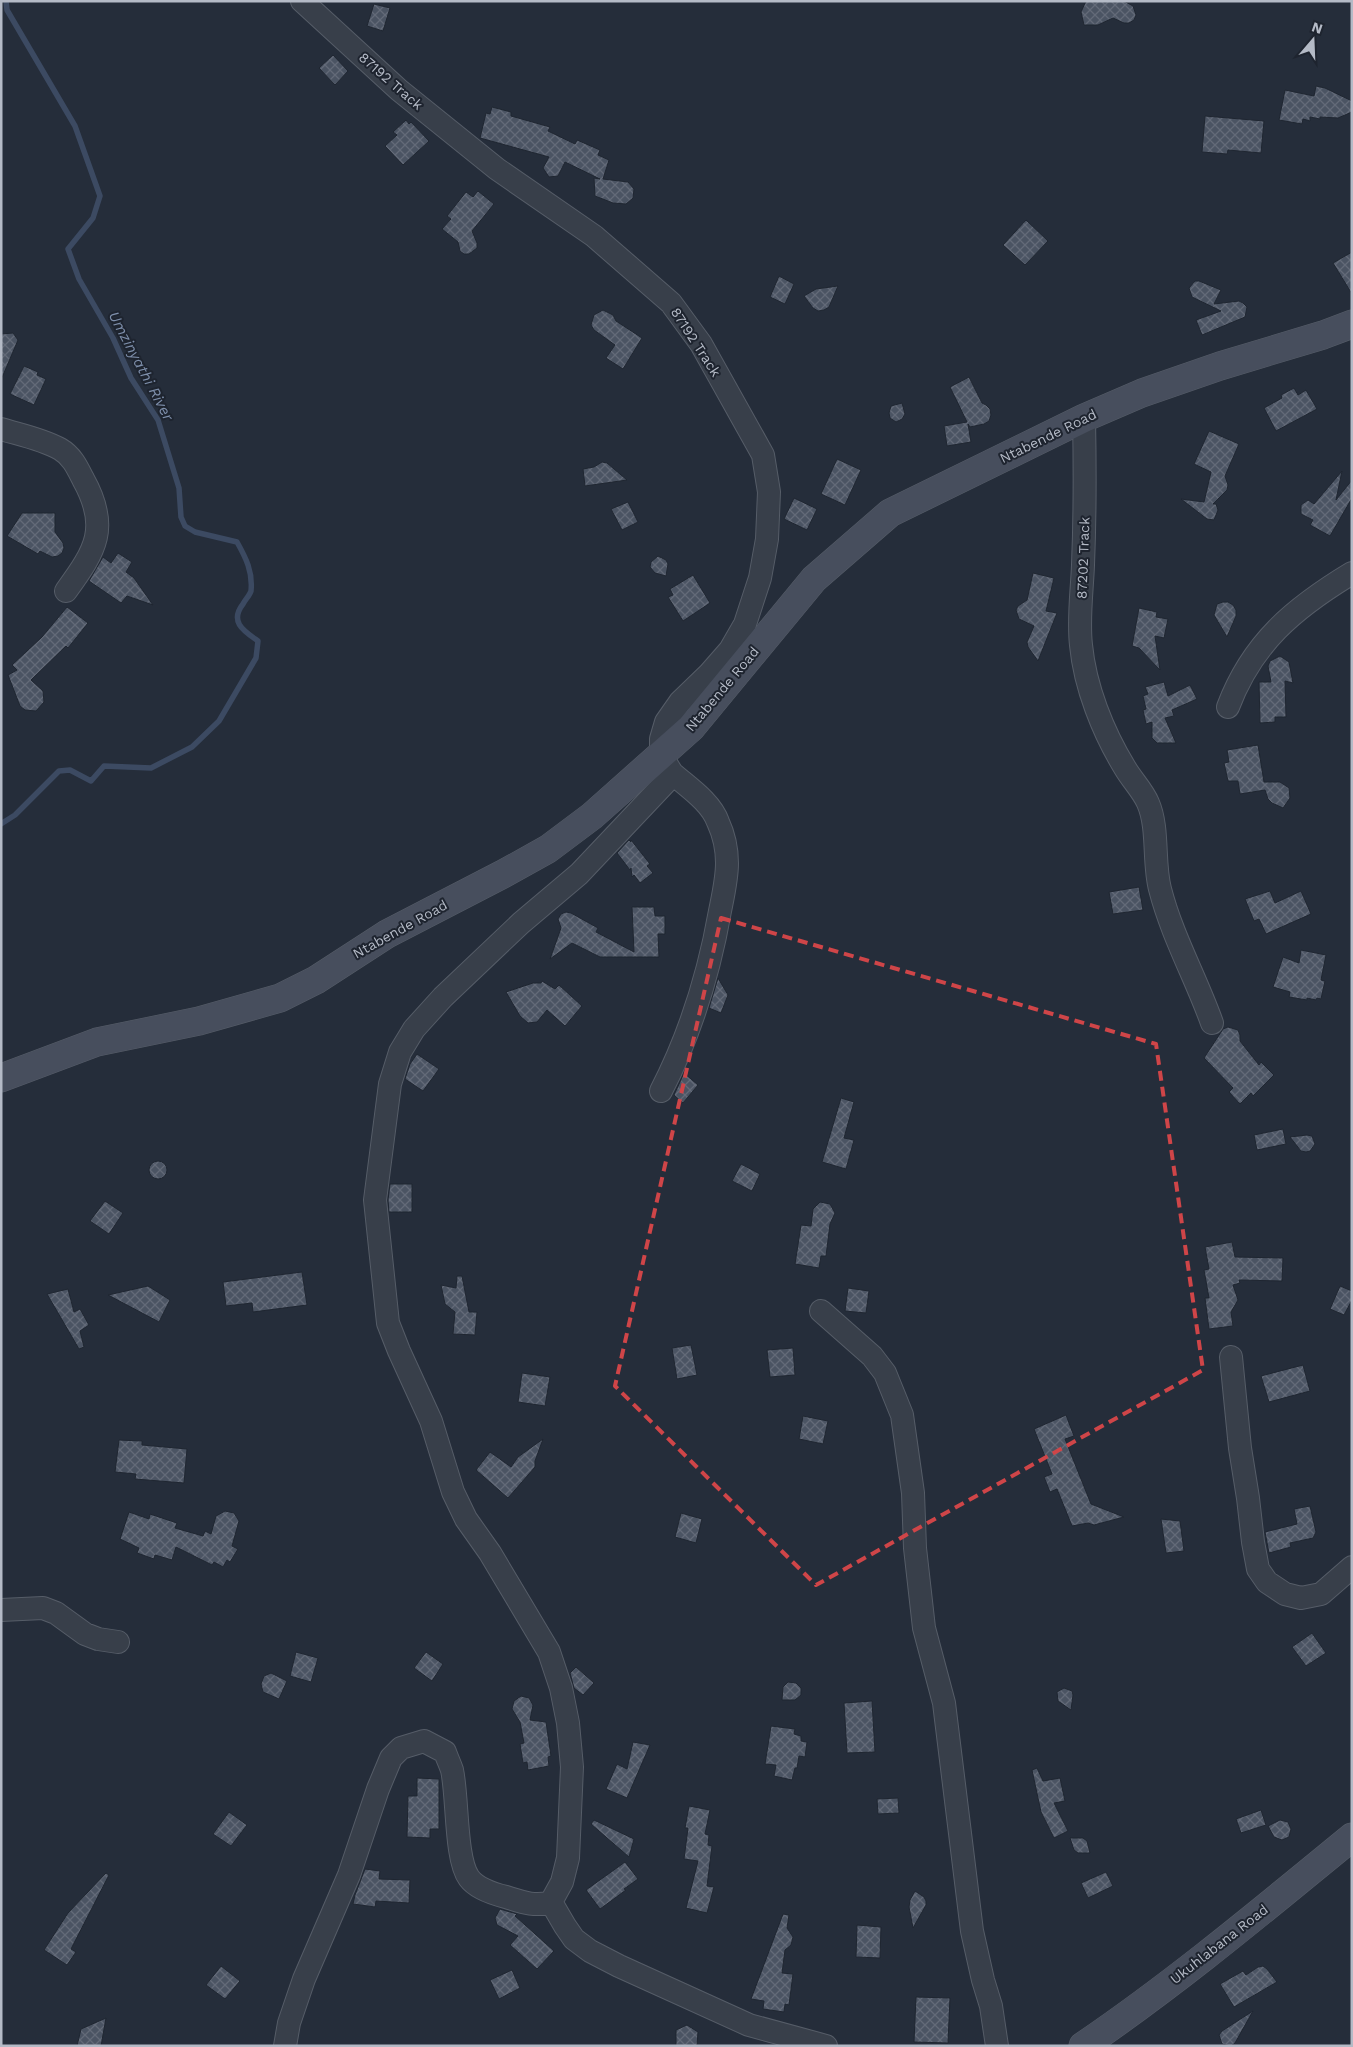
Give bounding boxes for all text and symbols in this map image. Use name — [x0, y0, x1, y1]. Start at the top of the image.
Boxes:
north arrow — [1288, 15, 1338, 65]
text: N — [1310, 18, 1325, 37]
street label: 87192 Track — [356, 49, 426, 113]
street label: 87192 Track — [668, 304, 724, 380]
water label: Umzinyathi River — [105, 308, 178, 425]
street label: Ntabende Road — [997, 406, 1099, 466]
street label: 87202 Track — [1074, 517, 1092, 599]
street label: Ntabende Road — [682, 643, 762, 735]
street label: Ntabende Road — [350, 896, 450, 962]
street label: Ukuhlabana Road — [1167, 1901, 1271, 1987]

